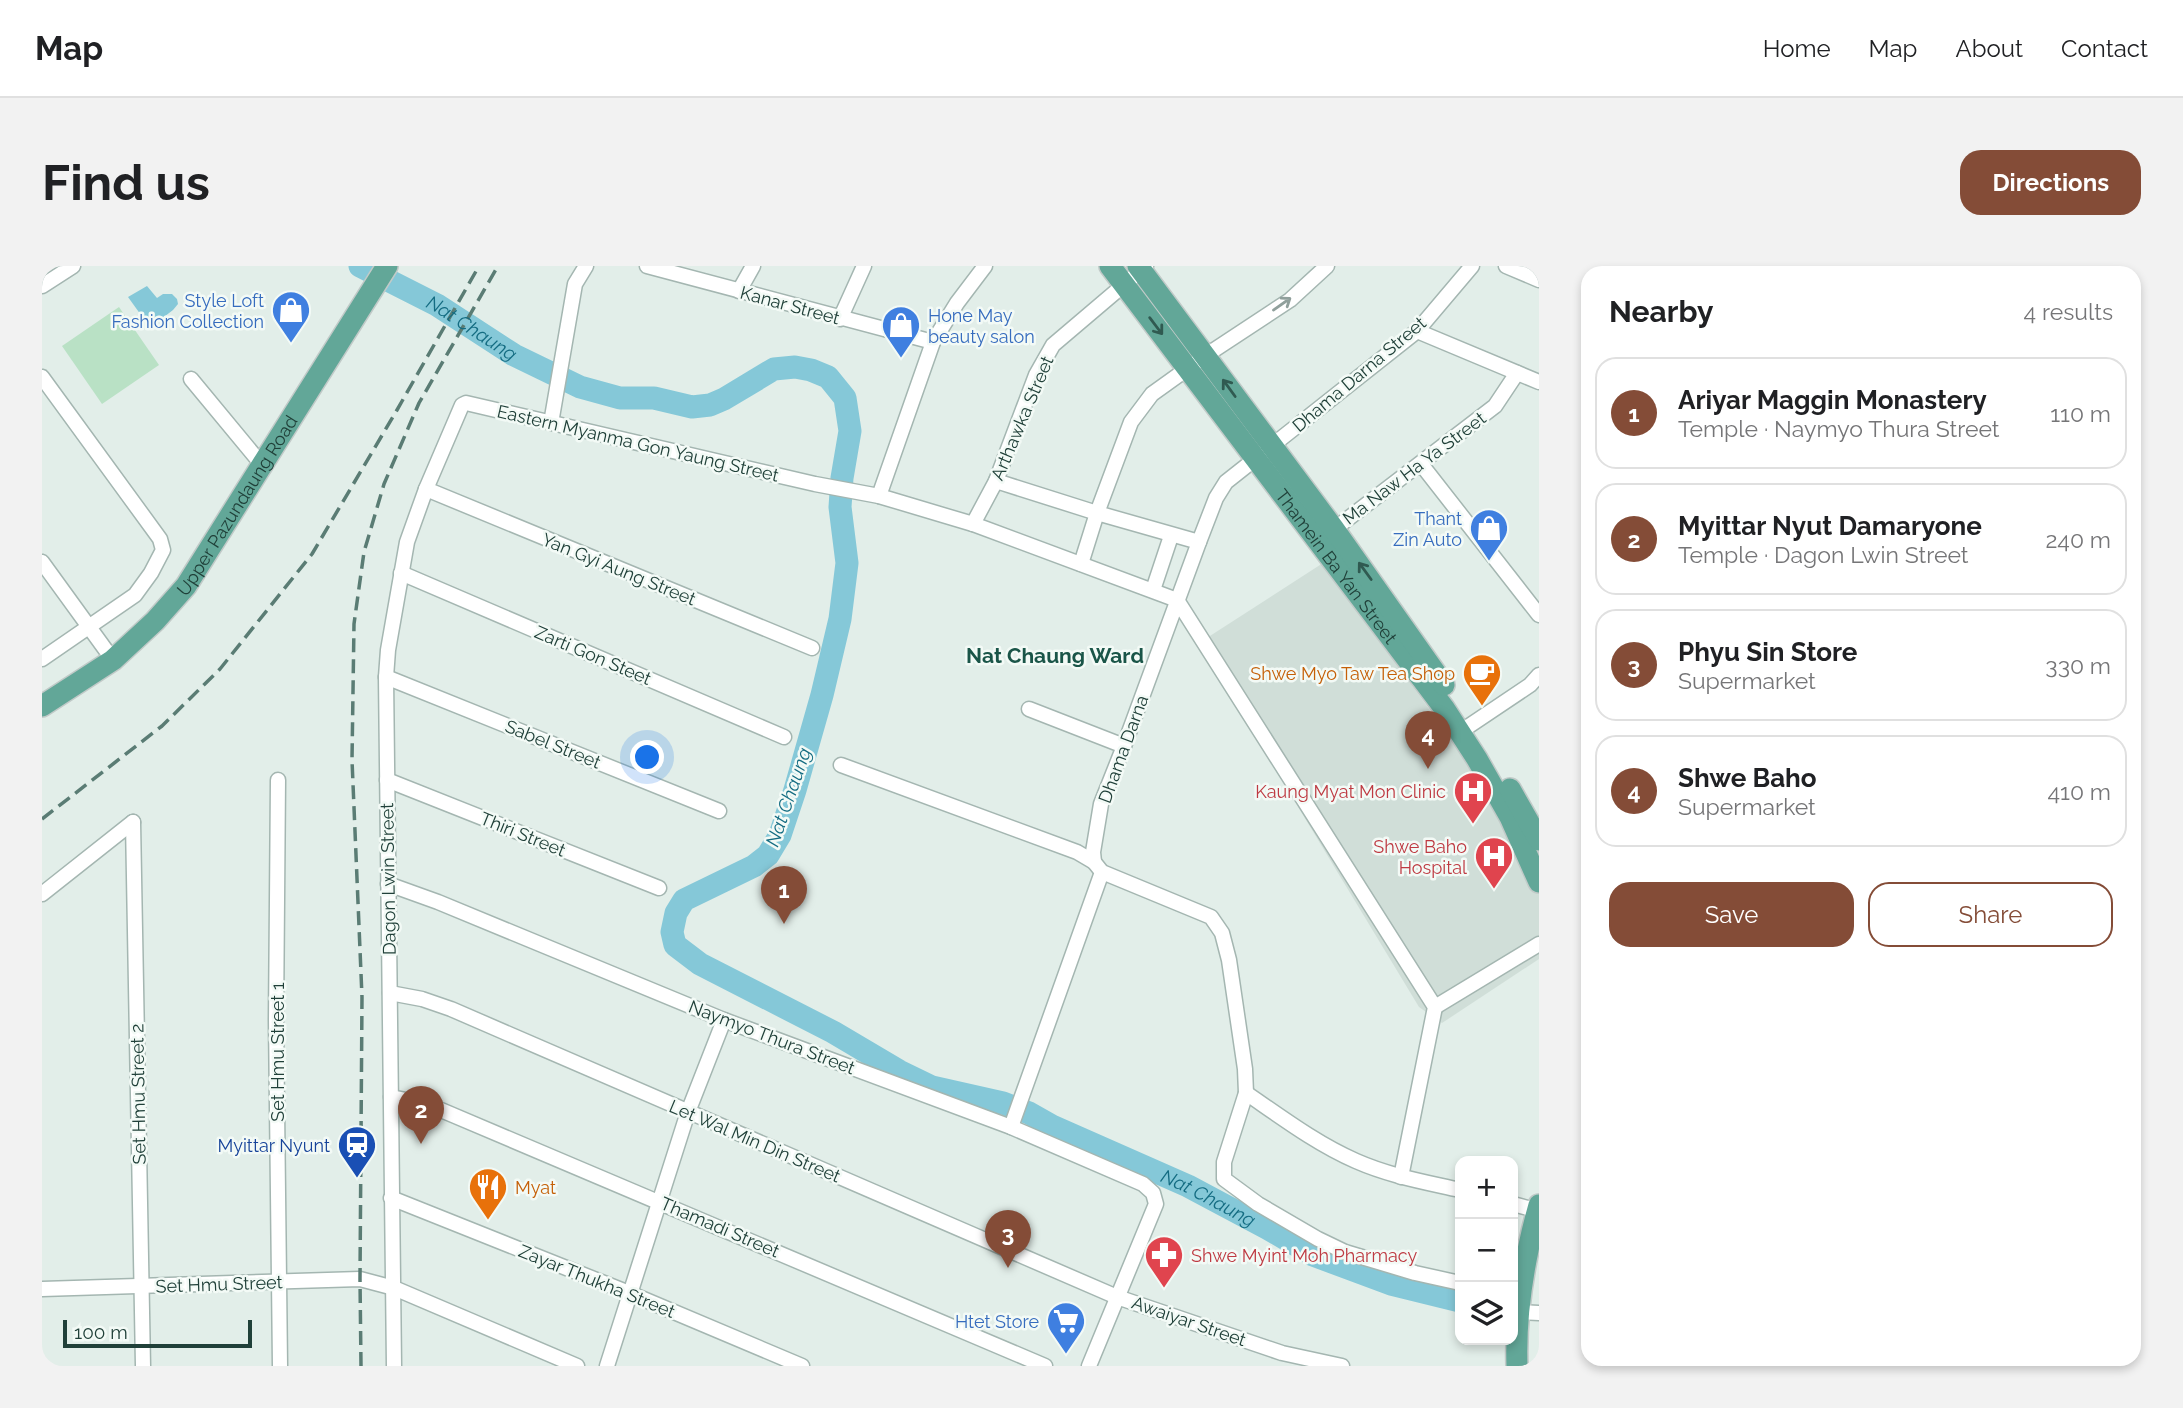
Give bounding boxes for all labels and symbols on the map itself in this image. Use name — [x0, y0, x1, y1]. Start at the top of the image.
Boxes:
street label: Kanar Street — [738, 282, 842, 328]
shop icon: Style Loft Fashion Collection — [270, 289, 312, 344]
place label: Style Loft Fashion Collection — [111, 290, 264, 332]
water label: Nat Chaung — [423, 291, 521, 365]
one-way arrow — [1272, 297, 1291, 312]
shop icon: Hone May beauty salon — [880, 304, 922, 359]
place label: Hone May beauty salon — [928, 305, 1035, 347]
street label: Dhama Darna Street — [1288, 312, 1430, 436]
one-way arrow — [1149, 316, 1163, 335]
street label: Arthawka Street — [986, 353, 1058, 483]
one-way arrow — [1221, 379, 1236, 398]
street label: Eastern Myanma Gon Yaung Street — [495, 400, 781, 486]
street label: Ma Naw Ha Ya Street — [1338, 407, 1490, 529]
street label: Upper Pazundaung Road — [172, 411, 301, 600]
street label: Thamein Ba Yan Street — [1272, 485, 1402, 647]
shop icon: Thant Zin Auto — [1468, 507, 1510, 562]
place label: Thant Zin Auto — [1393, 508, 1462, 550]
street label: Yan Gyi Aung Street — [539, 529, 699, 609]
one-way arrow — [1358, 561, 1373, 580]
street label: Zarti Gon Steet — [532, 621, 654, 689]
district label: Nat Chaung Ward — [966, 643, 1144, 668]
cafe icon: Shwe Myo Taw Tea Shop — [1461, 652, 1503, 707]
place label: Shwe Myo Taw Tea Shop — [1250, 663, 1455, 684]
street label: Dhama Darna — [1094, 692, 1152, 806]
pin: 4 — [1405, 711, 1451, 769]
street label: Sabel Street — [502, 715, 604, 773]
your location — [630, 740, 664, 774]
water label: Nat Chaung — [761, 745, 815, 849]
hospital icon: Kaung Myat Mon Clinic — [1452, 770, 1494, 825]
place label: Kaung Myat Mon Clinic — [1255, 781, 1446, 802]
street label: Dagon Lwin Street — [376, 803, 400, 955]
street label: Thiri Street — [477, 807, 569, 861]
hospital icon: Shwe Baho Hospital — [1473, 835, 1515, 890]
place label: Shwe Baho Hospital — [1373, 836, 1467, 878]
pin: 1 — [761, 866, 807, 924]
street label: Set Hmu Street 1 — [267, 982, 288, 1122]
street label: Naymyo Thura Street — [686, 996, 858, 1078]
street label: Set Hmu Street 2 — [126, 1023, 150, 1165]
pin: 2 — [398, 1086, 444, 1144]
street label: Let Wal Min Din Street — [666, 1095, 844, 1187]
station icon: Myittar Nyunt — [336, 1124, 378, 1179]
place label: Myittar Nyunt — [217, 1135, 330, 1156]
water label: Nat Chaung — [1158, 1165, 1259, 1231]
restaurant icon: Myat — [467, 1166, 509, 1221]
place label: Myat — [515, 1177, 556, 1198]
street label: Thamadi Street — [657, 1192, 783, 1262]
pin: 3 — [985, 1210, 1031, 1268]
pharmacy icon: Shwe Myint Moh Pharmacy — [1143, 1234, 1185, 1289]
street label: Zayar Thukha Street — [516, 1240, 678, 1322]
place label: Shwe Myint Moh Pharmacy — [1191, 1245, 1417, 1266]
street label: Set Hmu Street — [155, 1271, 283, 1297]
street label: Awaiyar Street — [1129, 1292, 1249, 1350]
supermarket icon: Htet Store — [1045, 1300, 1087, 1355]
place label: Htet Store — [955, 1311, 1039, 1332]
scale bar — [63, 1317, 252, 1349]

